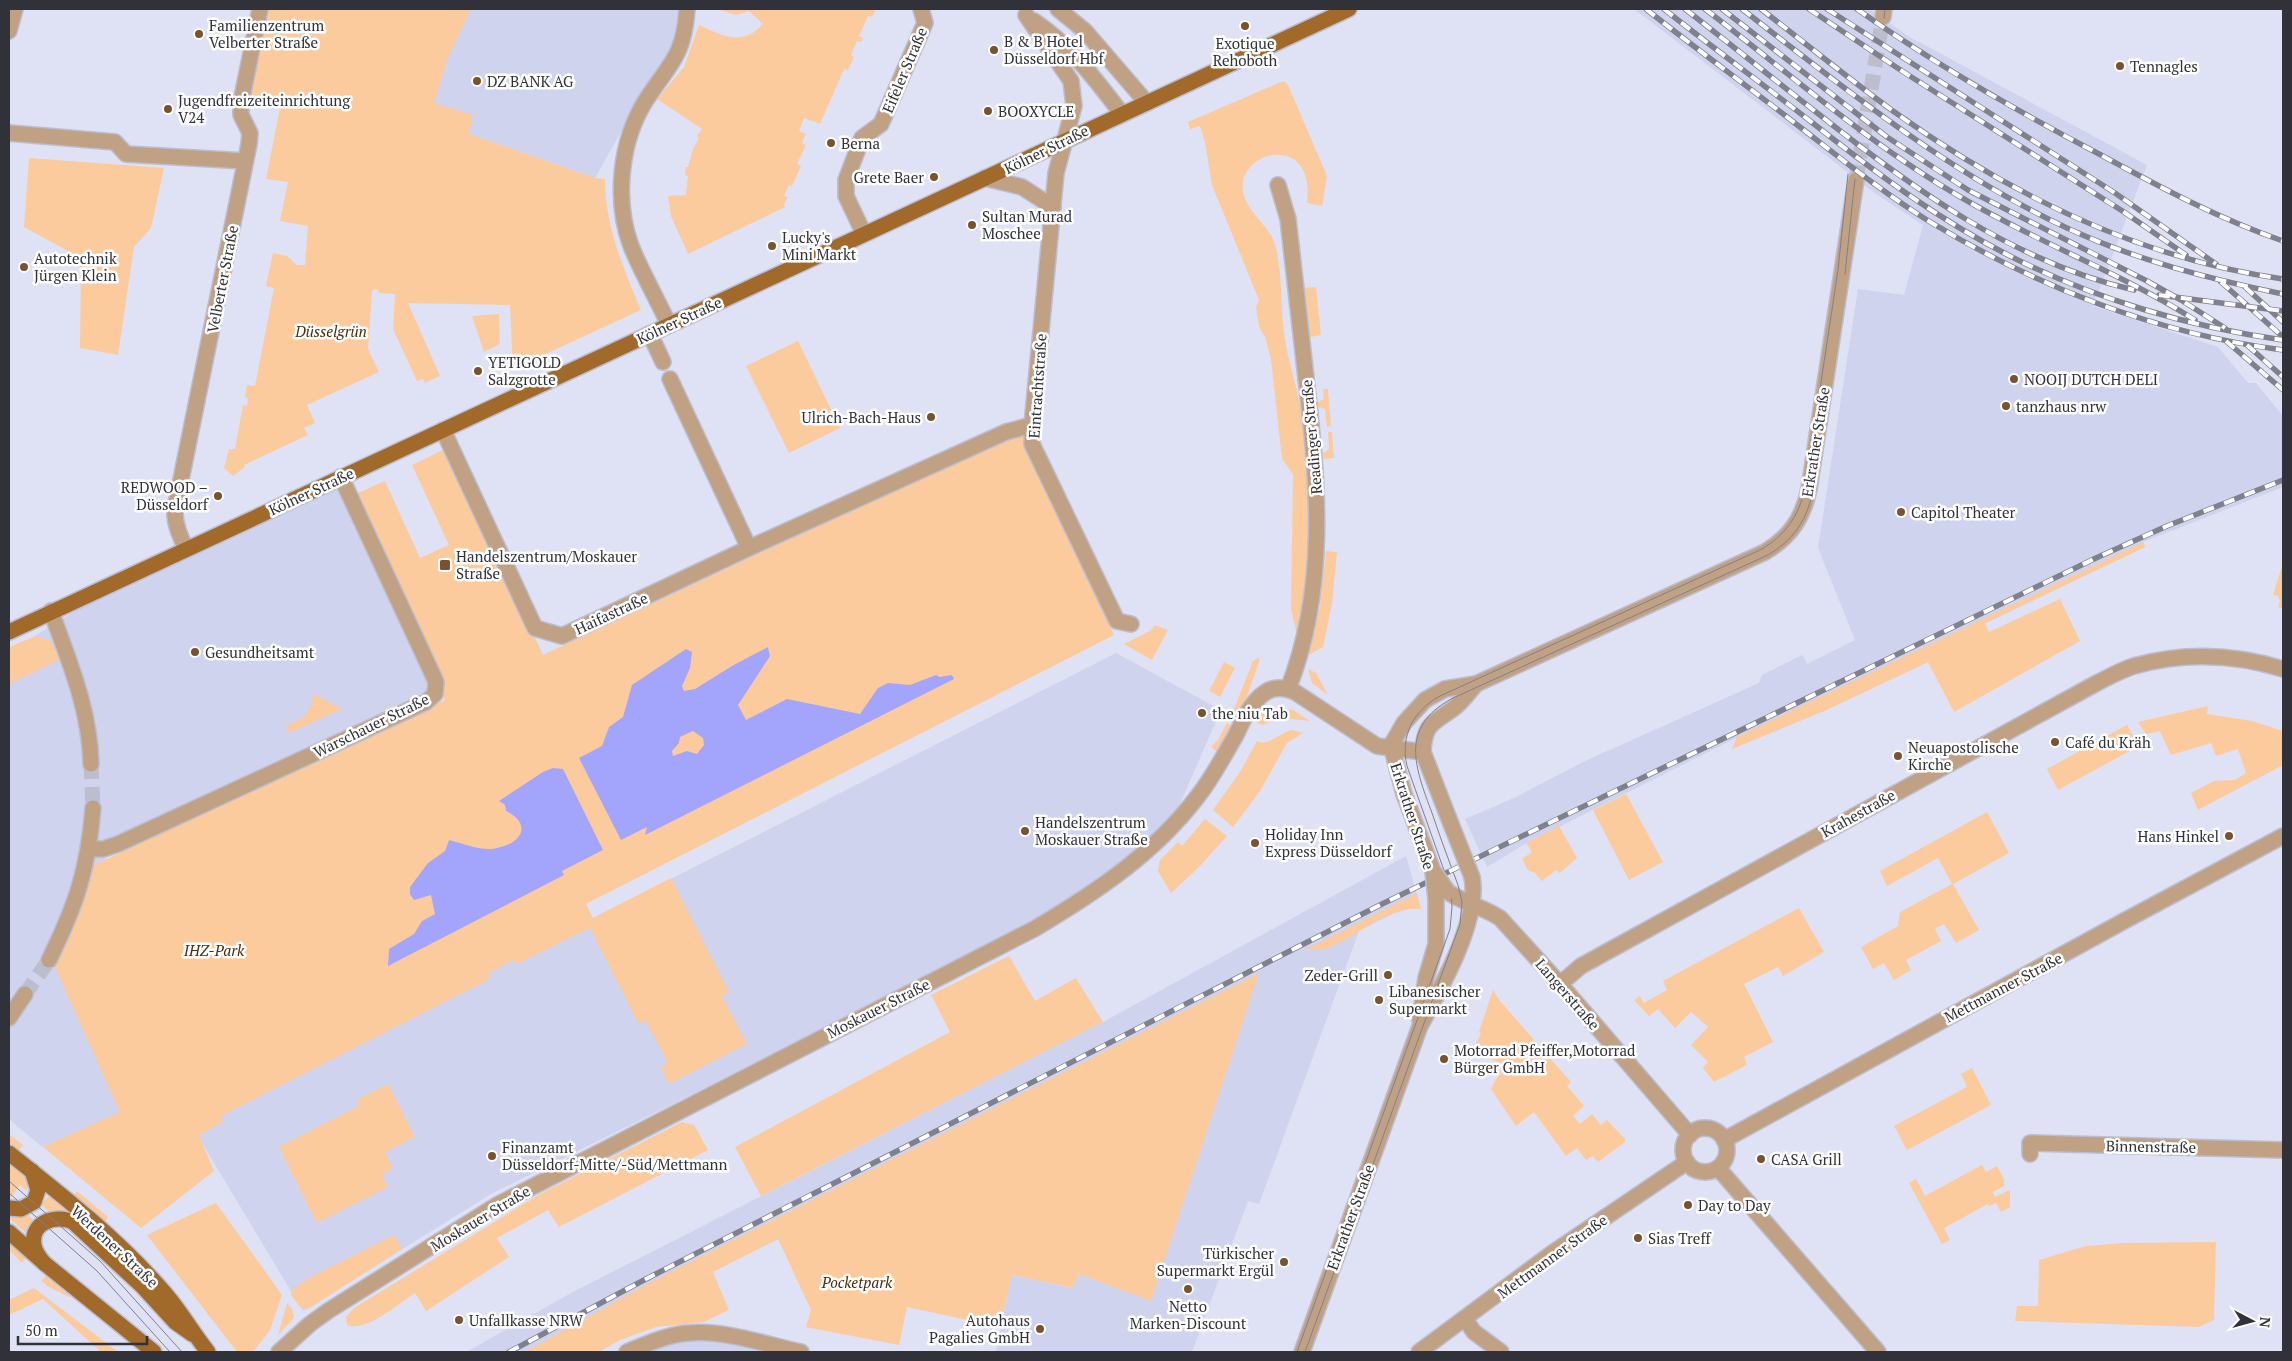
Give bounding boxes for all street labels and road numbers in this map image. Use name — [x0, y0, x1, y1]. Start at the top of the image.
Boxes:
street label: Eifeler Straße — [877, 24, 931, 116]
street label: Kölner Straße — [1000, 120, 1092, 178]
street label: Velberter Straße — [202, 224, 242, 334]
street label: Kölner Straße — [633, 292, 725, 348]
street label: Eintrachtstraße — [1023, 333, 1051, 439]
street label: Readinger Straße — [1296, 379, 1326, 495]
street label: Erkrather Straße — [1796, 386, 1834, 498]
street label: Kölner Straße — [265, 463, 357, 519]
street label: Haifastraße — [571, 587, 651, 639]
street label: Warschauer Straße — [310, 688, 432, 762]
street label: Erkrather Straße — [1386, 760, 1440, 872]
street label: Krahestraße — [1817, 784, 1899, 842]
street label: Mettmanner Straße — [1940, 947, 2066, 1027]
street label: Langerstraße — [1531, 954, 1605, 1034]
street label: Moskauer Straße — [823, 973, 933, 1043]
street label: Binnenstraße — [2106, 1135, 2196, 1157]
street label: Erkrather Straße — [1322, 1161, 1378, 1273]
street label: Moskauer Straße — [427, 1180, 533, 1256]
street label: Werdener Straße — [67, 1200, 163, 1292]
street label: Mettmanner Straße — [1493, 1209, 1611, 1303]

